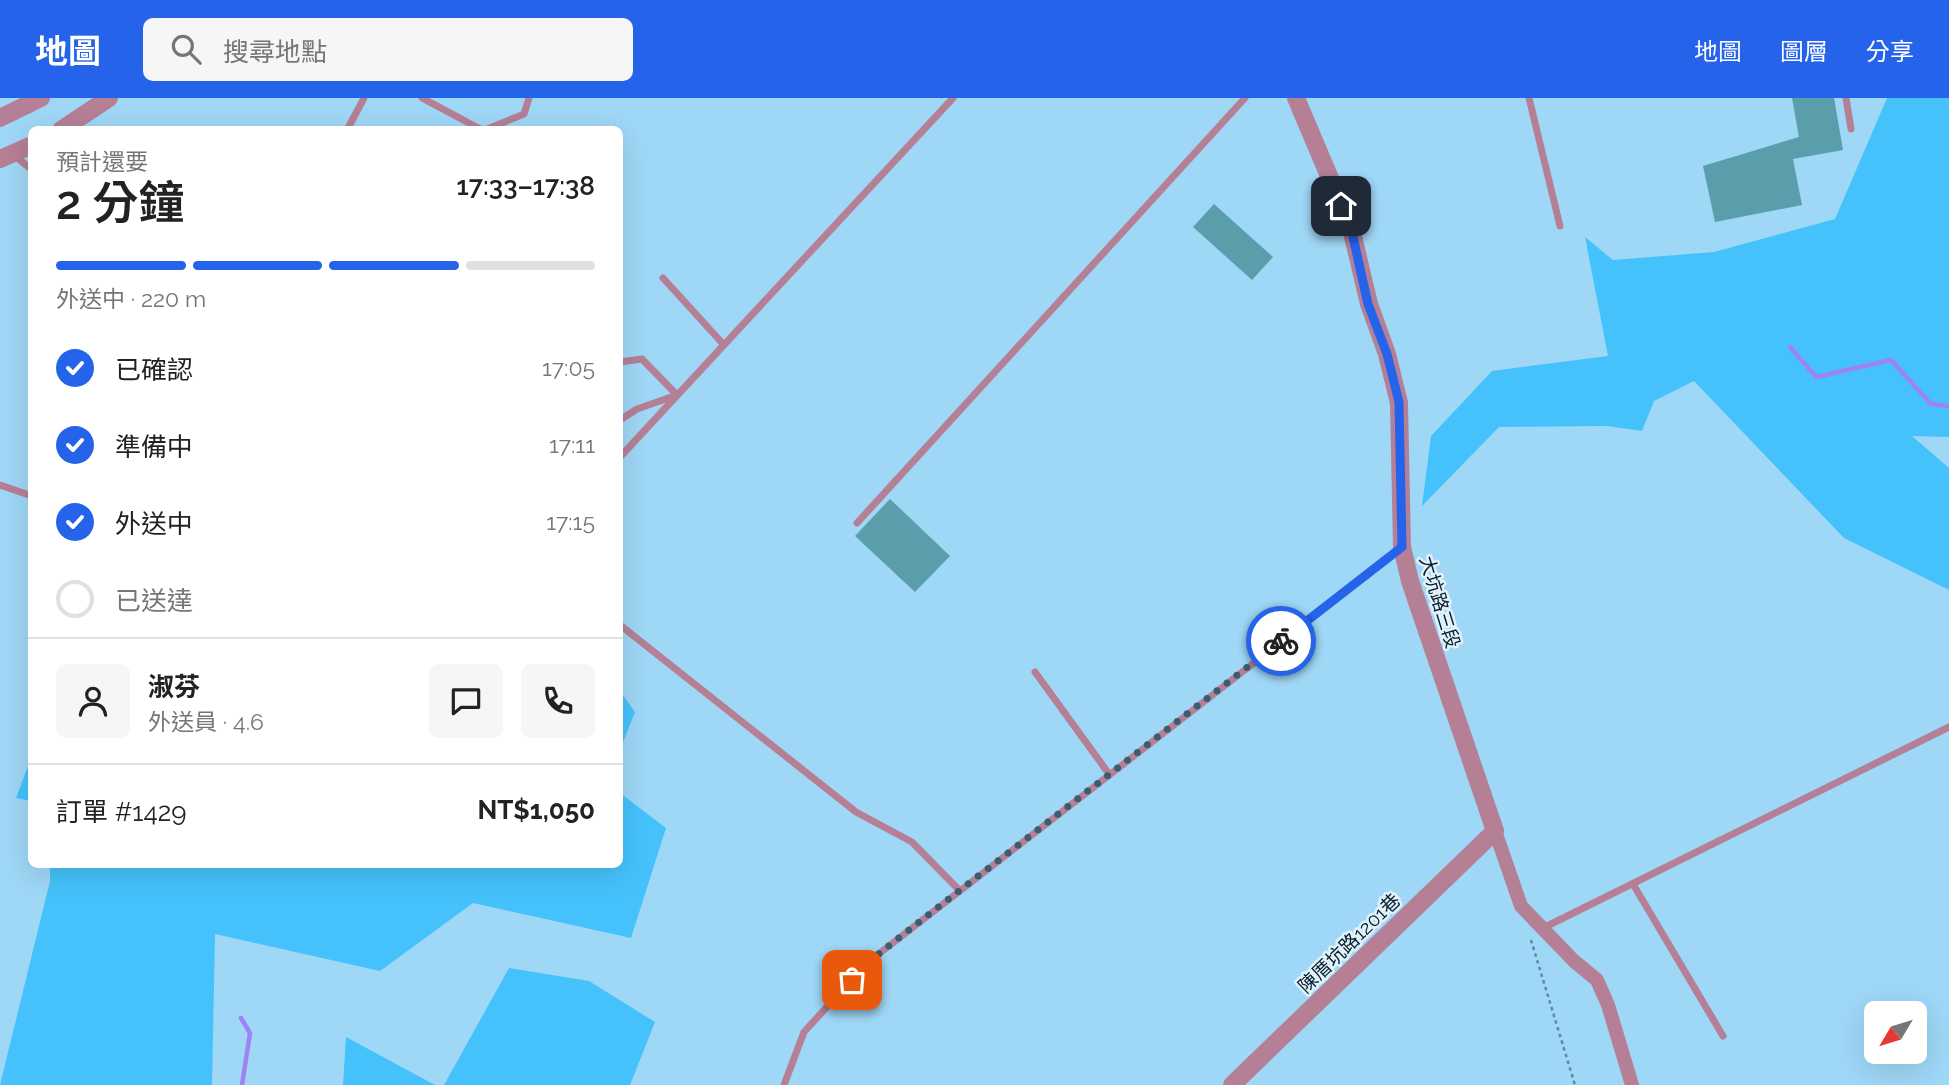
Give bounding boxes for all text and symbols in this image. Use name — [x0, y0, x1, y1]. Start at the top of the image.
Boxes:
search box — [143, 18, 633, 81]
icon: search — [167, 30, 205, 68]
text: 地圖 — [35, 32, 101, 71]
text: 搜尋地點 — [223, 37, 327, 67]
text: 地圖 — [1694, 37, 1742, 66]
text: 圖層 — [1780, 37, 1828, 66]
text: 分享 — [1866, 37, 1914, 66]
text: 預計還要 — [56, 148, 148, 175]
text: 17:33–17:38 — [457, 171, 595, 201]
text: 2 分鐘 — [56, 176, 185, 230]
pin — [1311, 176, 1371, 236]
icon: home — [1322, 187, 1360, 225]
text: 外送中 · 220 m — [56, 285, 206, 312]
icon: check — [56, 349, 94, 387]
text: 17:05 — [542, 354, 595, 381]
text: 已確認 — [115, 355, 193, 385]
icon: check — [56, 426, 94, 464]
text: 17:11 — [549, 431, 595, 458]
text: 準備中 — [115, 432, 193, 462]
icon: check — [56, 503, 94, 541]
text: 17:15 — [546, 508, 595, 535]
text: 外送中 — [115, 509, 193, 539]
street label: 大坑路三段 — [1416, 553, 1464, 651]
text: 已送達 — [115, 586, 193, 616]
courier — [1246, 606, 1316, 676]
icon: bike — [1262, 622, 1300, 660]
button: person — [56, 664, 130, 738]
button: chat — [429, 664, 503, 738]
button: phone — [521, 664, 595, 738]
text: 淑芬 — [148, 672, 200, 702]
text: 外送員 · 4.6 — [148, 708, 264, 735]
text: NT$1,050 — [477, 795, 595, 825]
text: 訂單 #1429 — [56, 797, 186, 827]
street label: 陳厝坑路1201巷 — [1294, 889, 1404, 997]
pin — [822, 950, 882, 1010]
icon: bag — [833, 961, 871, 999]
north arrow — [1864, 1001, 1927, 1064]
map controls — [1864, 1001, 1927, 1064]

